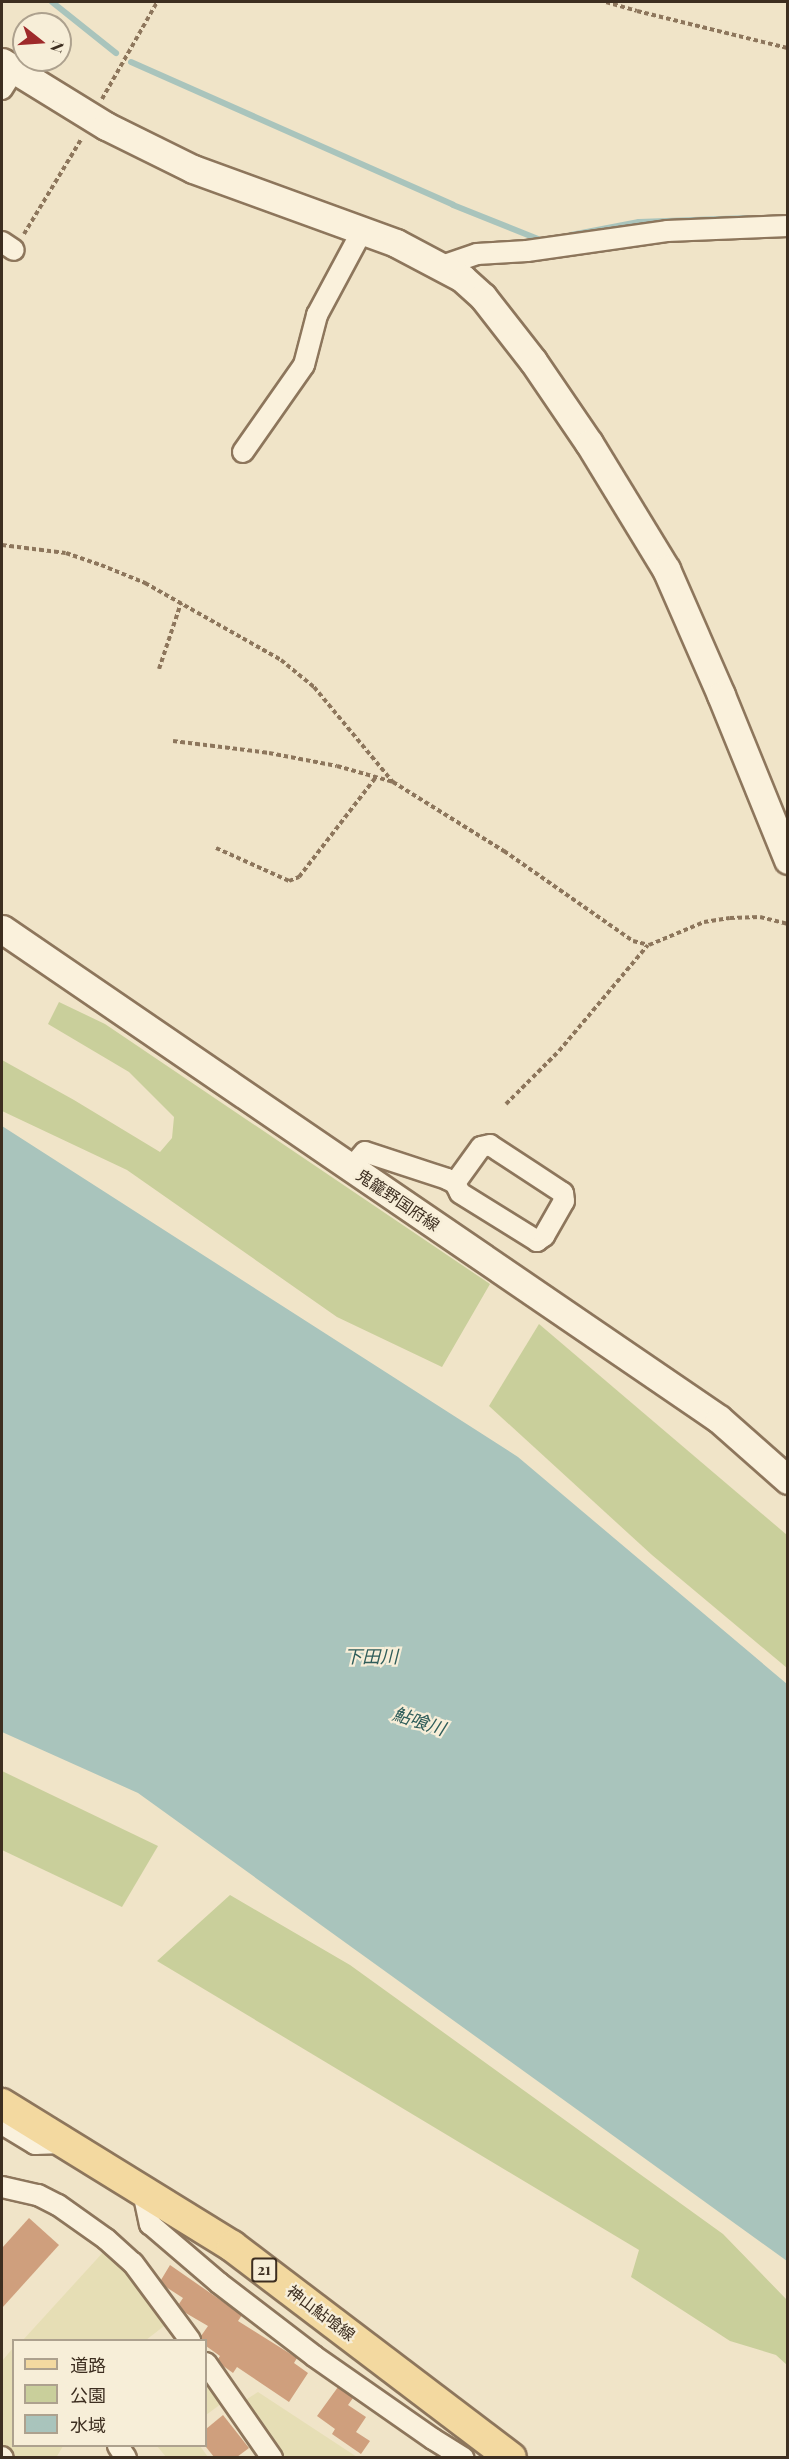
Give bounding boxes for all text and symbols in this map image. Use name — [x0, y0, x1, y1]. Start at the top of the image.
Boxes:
north arrow — [12, 12, 72, 72]
text: N — [46, 38, 70, 55]
street label: 鬼籠野国府線 — [353, 1165, 443, 1235]
water label: 下田川 — [344, 1645, 398, 1667]
water label: 鮎喰川 — [390, 1702, 448, 1740]
road number: 21 — [250, 2258, 278, 2282]
street label: 神山鮎喰線 — [283, 2281, 359, 2345]
legend — [12, 2339, 207, 2447]
text: 道路 — [70, 2353, 106, 2377]
text: 公園 — [70, 2383, 106, 2407]
text: 水域 — [70, 2413, 106, 2437]

